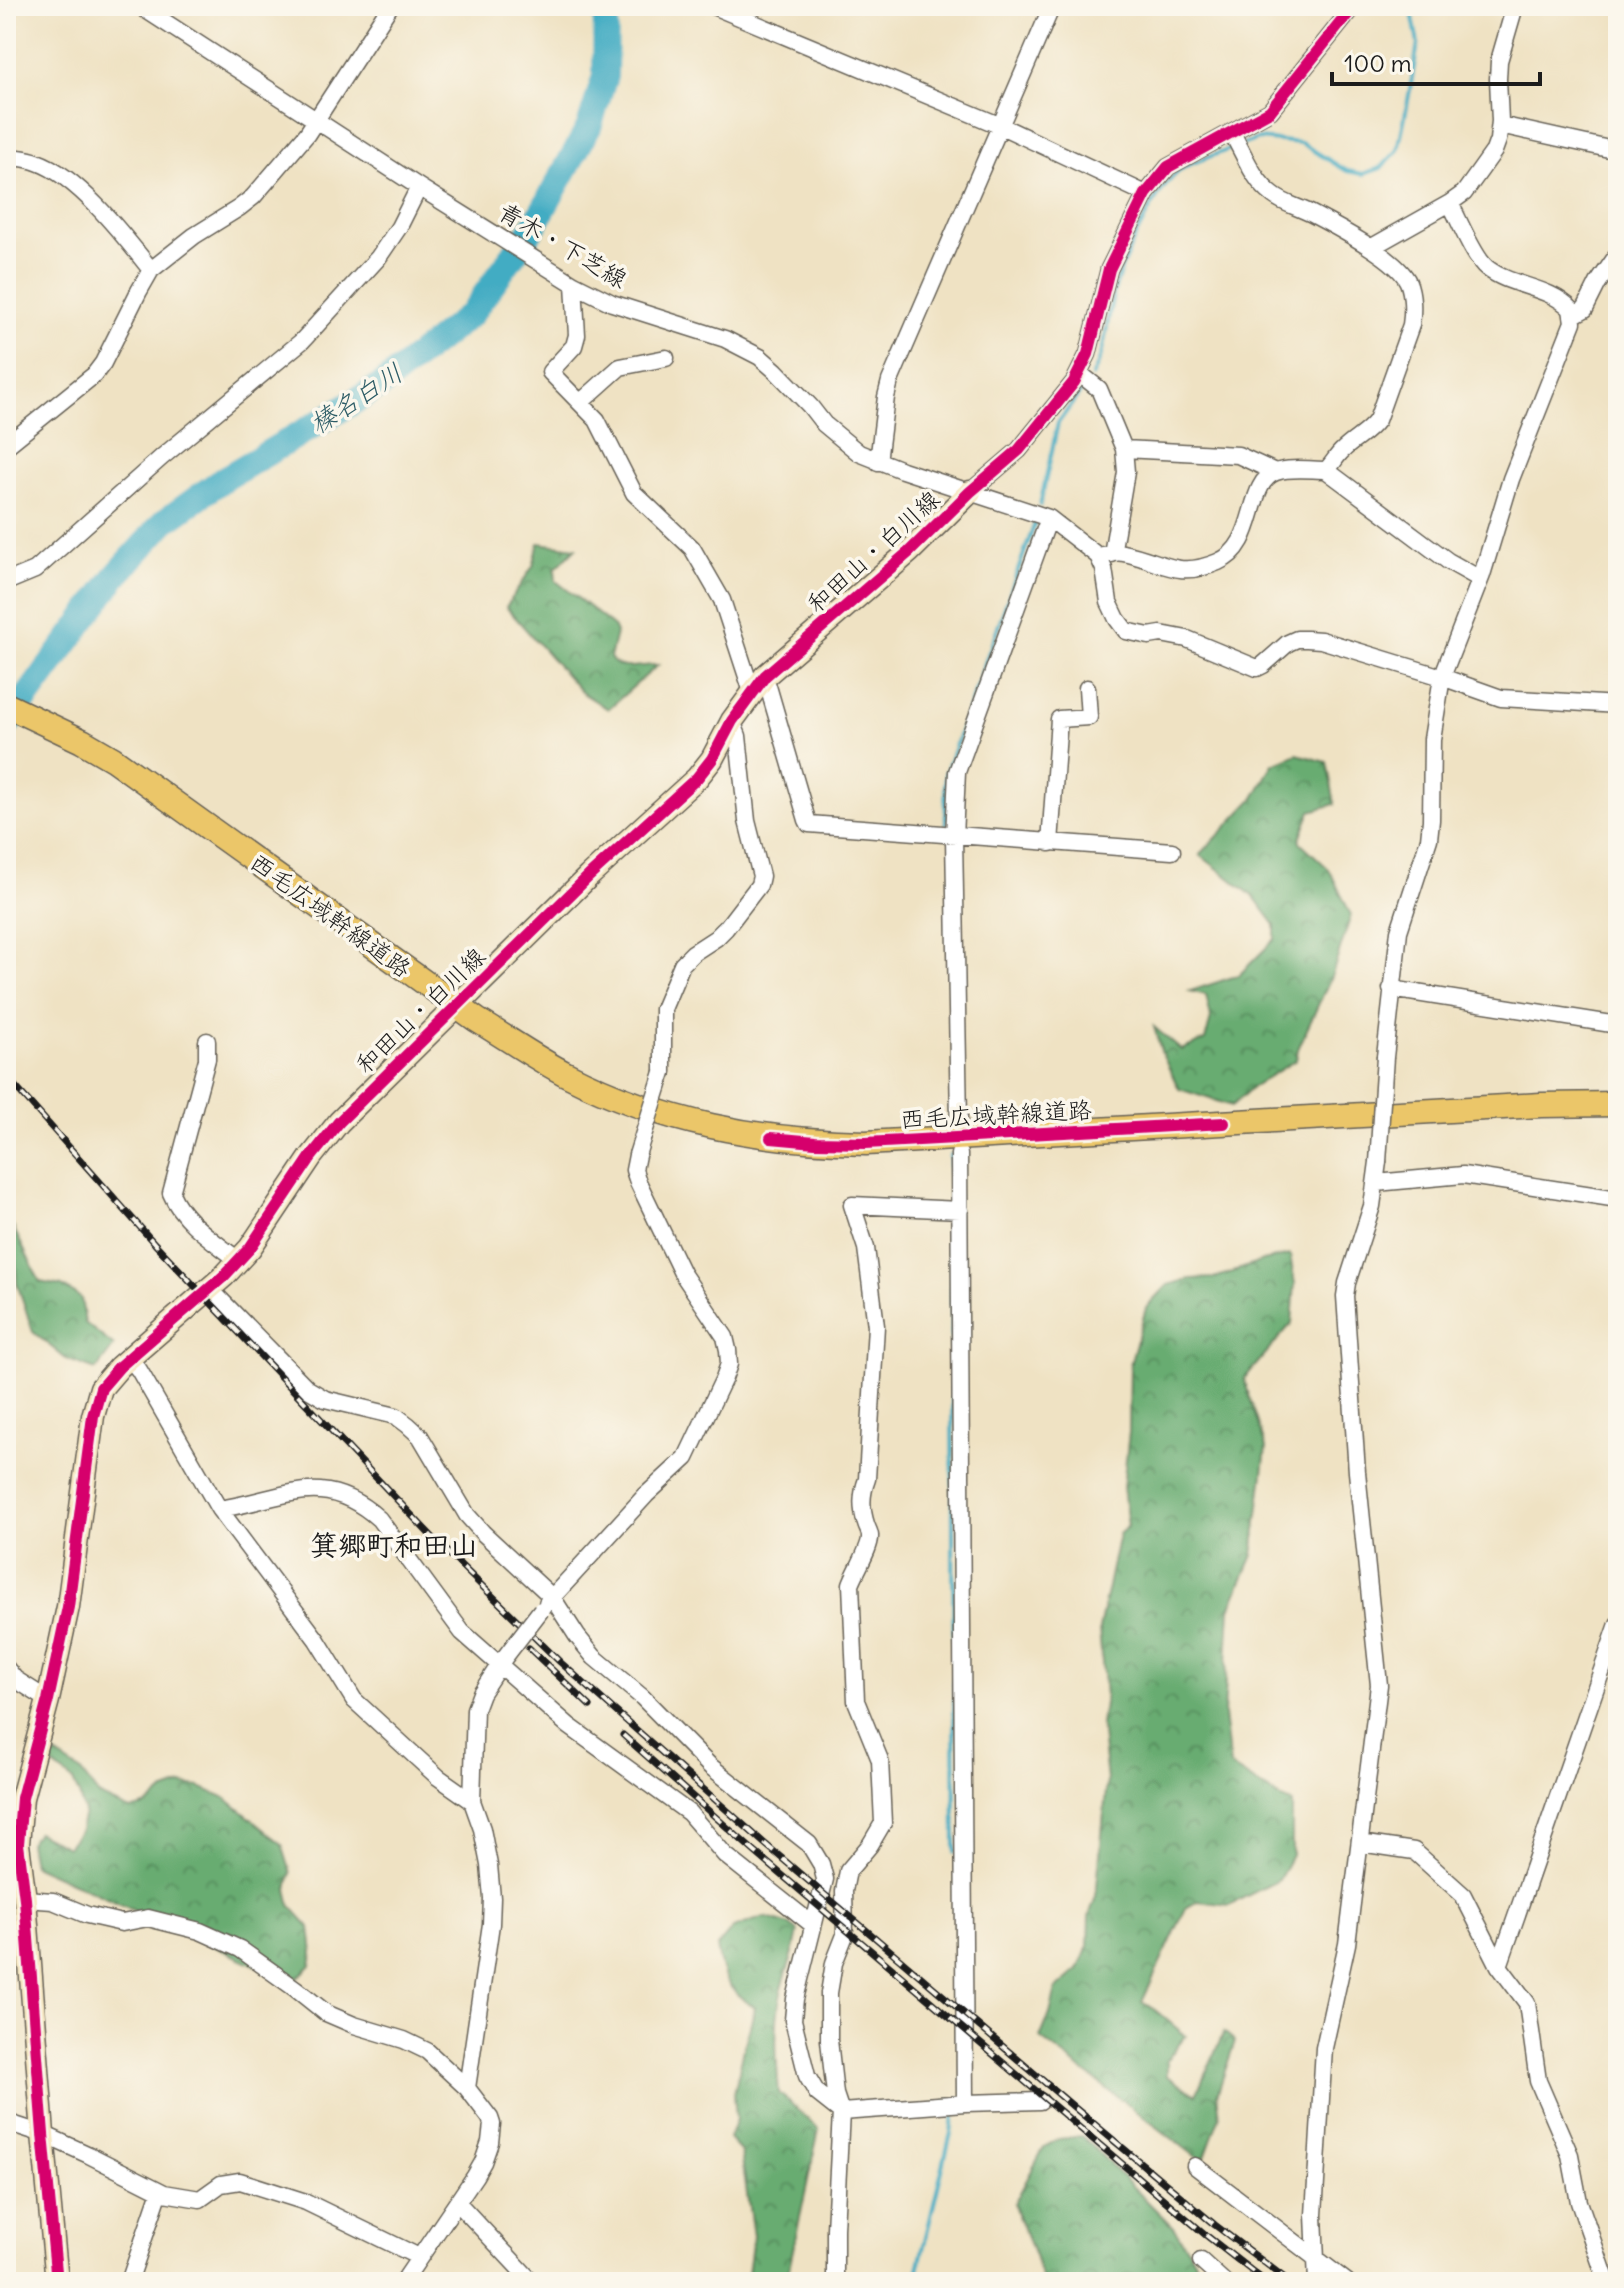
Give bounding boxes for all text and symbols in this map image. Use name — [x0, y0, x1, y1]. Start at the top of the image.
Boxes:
scale bar — [1332, 36, 1540, 86]
text: 100 m — [1344, 48, 1412, 78]
street label: 青木・下芝線 — [493, 196, 633, 294]
water label: 榛名白川 — [303, 356, 409, 440]
street label: 和田山・白川線 — [801, 484, 945, 618]
street label: 西毛広域幹線道路 — [245, 846, 417, 984]
street label: 和田山・白川線 — [349, 941, 491, 1079]
street label: 西毛広域幹線道路 — [899, 1094, 1093, 1134]
district label: 箕郷町和田山 — [310, 1527, 478, 1563]

